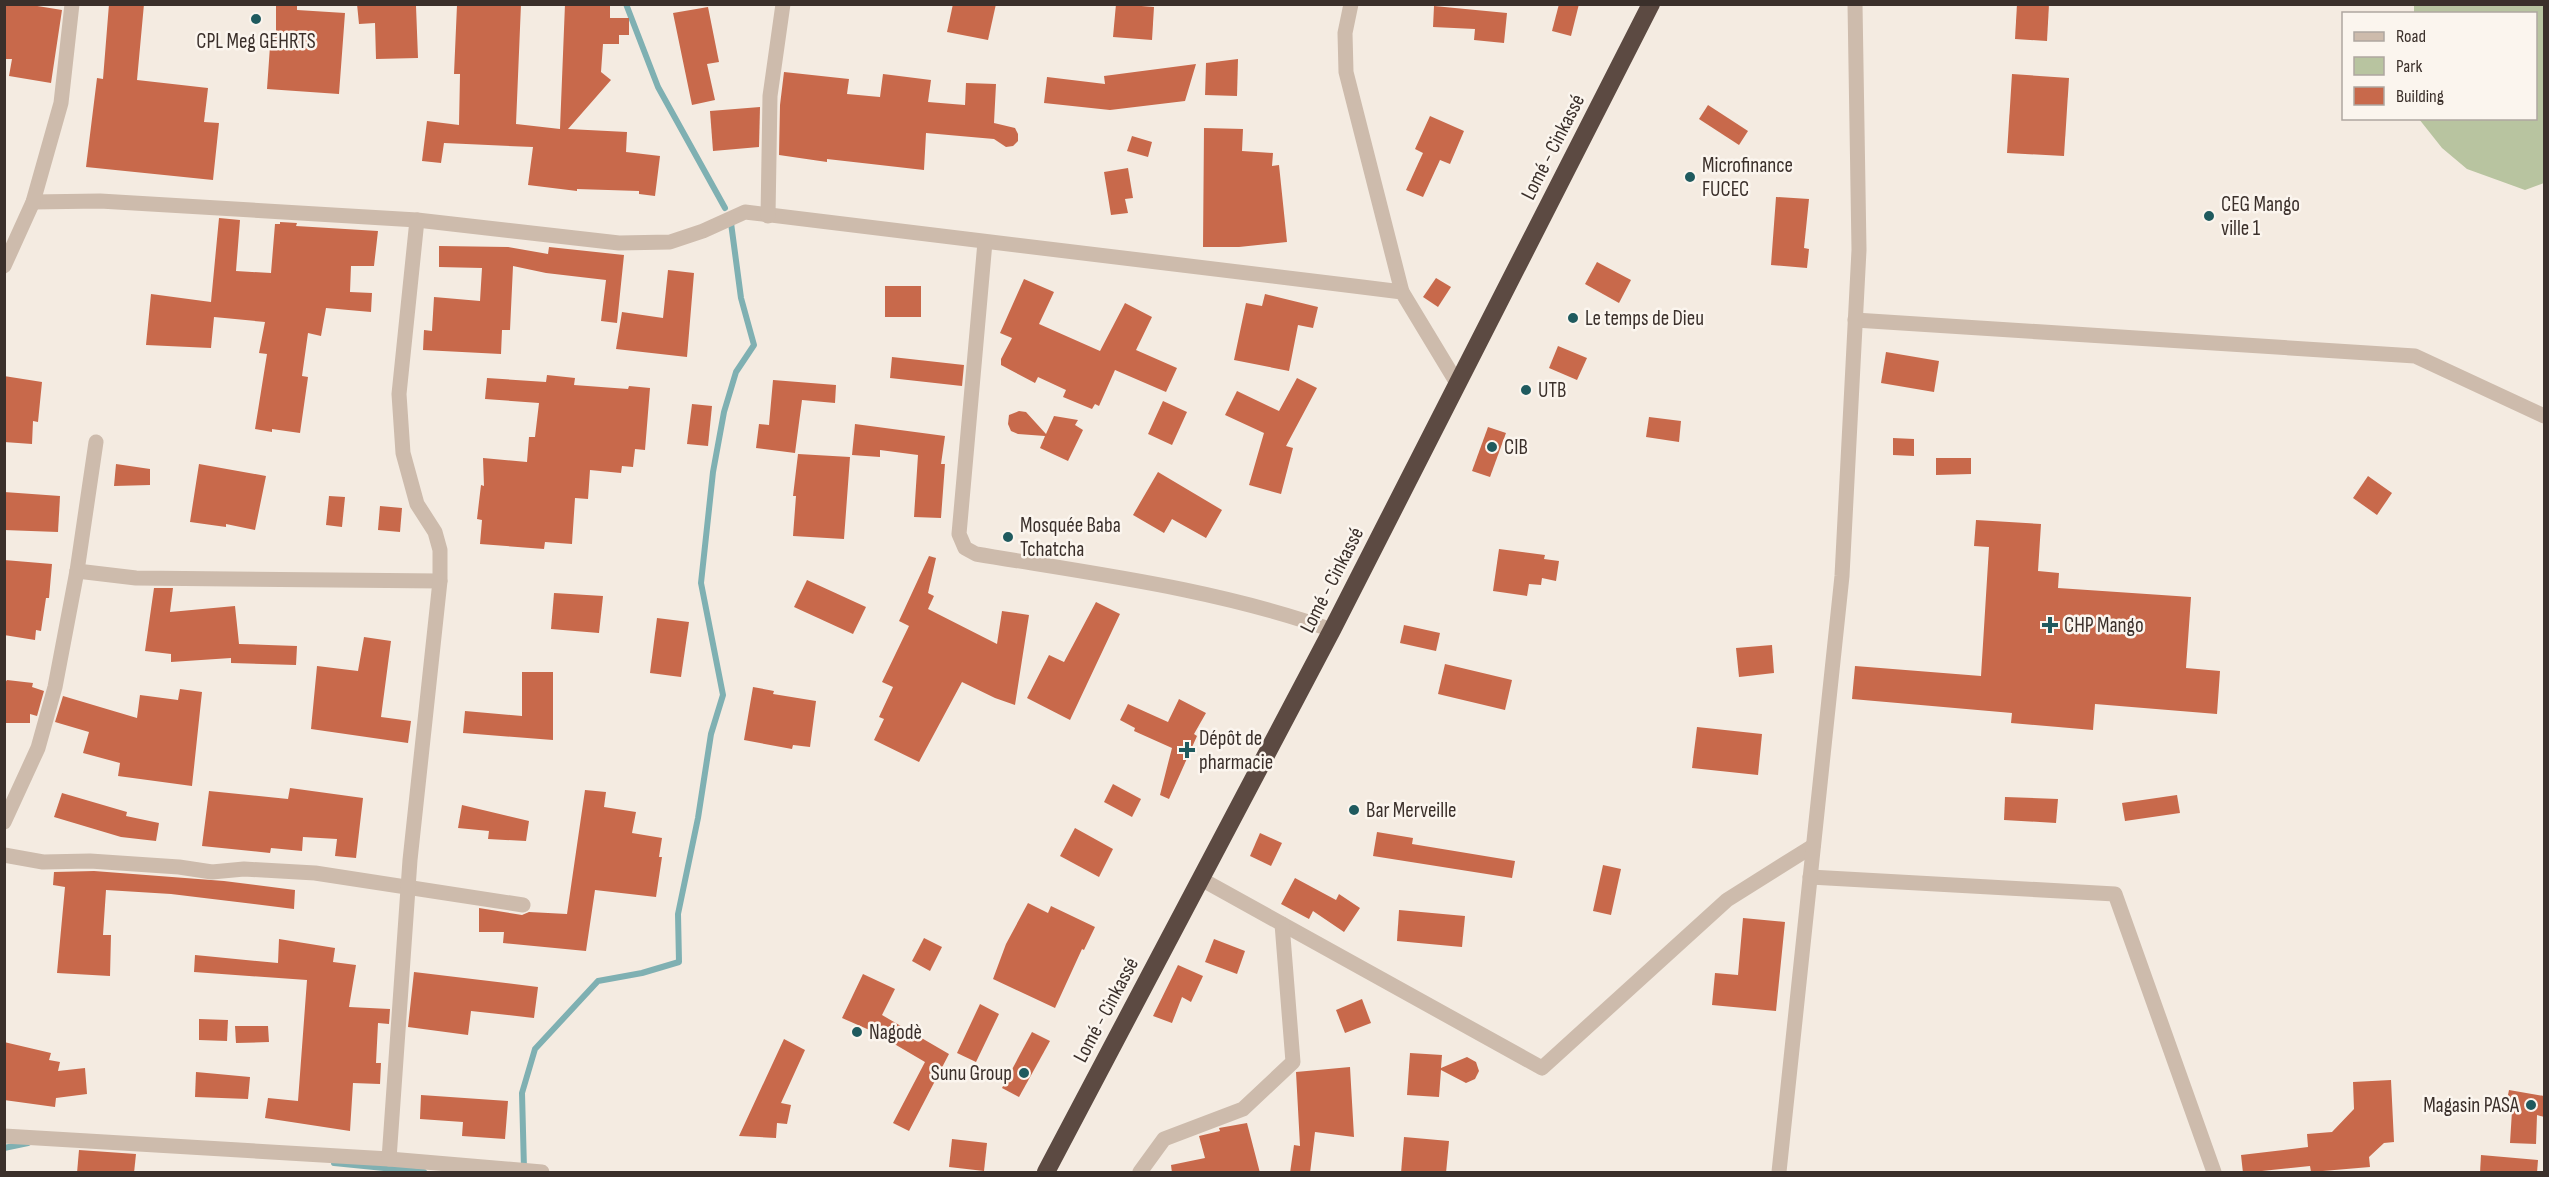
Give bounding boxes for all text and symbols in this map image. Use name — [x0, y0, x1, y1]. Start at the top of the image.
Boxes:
marker: CPL Meg GEHRTS — [249, 12, 263, 26]
legend — [2342, 12, 2537, 120]
text: Road — [2396, 26, 2426, 47]
place label: CPL Meg GEHRTS — [196, 29, 316, 54]
text: Park — [2396, 56, 2422, 77]
text: Building — [2396, 86, 2444, 107]
street label: Lomé - Cinkassé — [1516, 90, 1590, 204]
place label: Microfinance FUCEC — [1702, 153, 1793, 202]
marker: Microfinance FUCEC — [1683, 170, 1697, 184]
place label: CEG Mango ville 1 — [2221, 192, 2300, 241]
marker: CEG Mango ville 1 — [2202, 209, 2216, 223]
place label: Le temps de Dieu — [1585, 306, 1704, 331]
marker: Le temps de Dieu — [1566, 311, 1580, 325]
place label: UTB — [1538, 378, 1566, 403]
marker: UTB — [1519, 383, 1533, 397]
place label: CIB — [1504, 435, 1528, 460]
marker: CIB — [1485, 440, 1499, 454]
place label: Mosquée Baba Tchatcha — [1020, 513, 1121, 562]
street label: Lomé - Cinkassé — [1295, 523, 1369, 637]
marker: Mosquée Baba Tchatcha — [1001, 530, 1015, 544]
place label: CHP Mango — [2064, 613, 2144, 638]
marker: CHP Mango — [2041, 616, 2059, 634]
place label: Dépôt de pharmacie — [1199, 726, 1273, 775]
marker: Dépôt de pharmacie — [1180, 743, 1194, 757]
place label: Bar Merveille — [1366, 798, 1457, 823]
marker: Bar Merveille — [1347, 803, 1361, 817]
street label: Lomé - Cinkassé — [1068, 953, 1144, 1067]
place label: Nagodè — [869, 1020, 922, 1045]
marker: Nagodè — [850, 1025, 864, 1039]
place label: Sunu Group — [931, 1061, 1012, 1086]
marker: Sunu Group — [1017, 1066, 1031, 1080]
place label: Magasin PASA — [2423, 1093, 2520, 1118]
marker: Magasin PASA — [2524, 1098, 2538, 1112]

